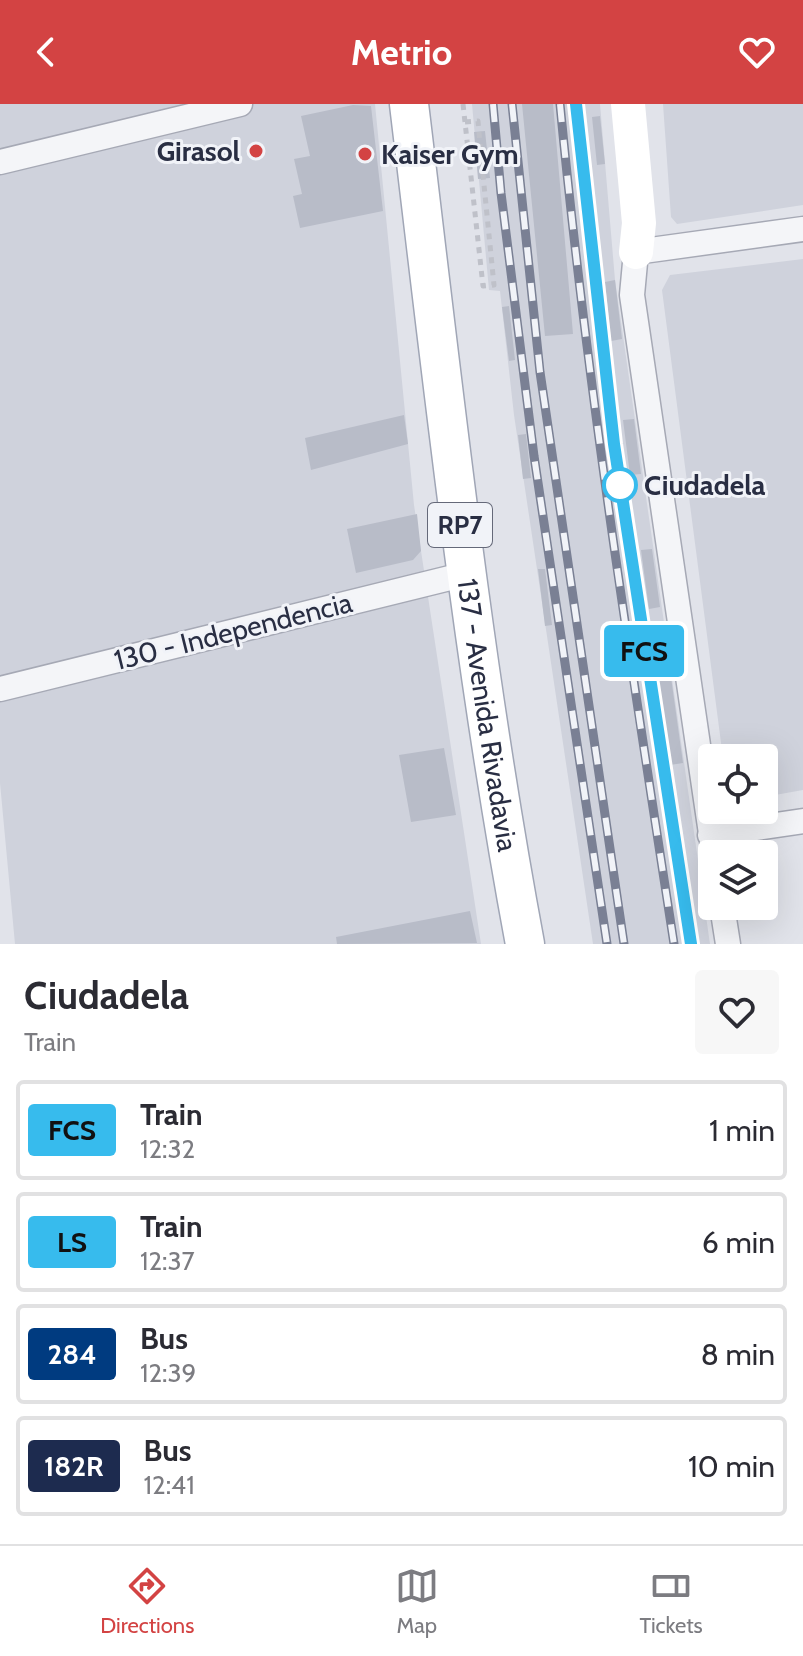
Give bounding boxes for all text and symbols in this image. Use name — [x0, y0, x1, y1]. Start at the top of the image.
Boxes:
icon: back — [24, 30, 68, 74]
text: Metrio — [351, 30, 452, 74]
icon: heart — [735, 30, 779, 74]
place label: Girasol — [157, 134, 240, 168]
place label: Kaiser Gym — [381, 137, 519, 171]
marker: Girasol — [247, 142, 265, 160]
marker: Kaiser Gym — [356, 145, 374, 163]
marker: Ciudadela — [603, 468, 637, 502]
place label: Ciudadela — [644, 468, 766, 502]
road number: RP7 — [428, 503, 492, 547]
street label: 137 - Avenida Rivadavia — [451, 576, 525, 854]
street label: 130 - Independencia — [111, 585, 356, 677]
line badge: FCS — [598, 625, 690, 677]
text: FCS — [620, 634, 668, 668]
map controls — [698, 744, 778, 920]
button: locate — [698, 744, 778, 824]
button: layers — [698, 840, 778, 920]
button: heart — [695, 970, 779, 1054]
text: Ciudadela — [24, 972, 189, 1019]
text: Train — [24, 1026, 76, 1058]
text: Train — [140, 1096, 203, 1133]
text: 1 min — [709, 1112, 775, 1149]
text: FCS — [48, 1113, 96, 1147]
text: 12:32 — [140, 1133, 195, 1165]
text: Train — [140, 1208, 203, 1245]
text: 6 min — [702, 1224, 775, 1261]
text: LS — [57, 1225, 87, 1259]
text: 12:37 — [140, 1245, 195, 1277]
text: Bus — [140, 1320, 188, 1357]
text: 8 min — [701, 1336, 775, 1373]
text: 284 — [47, 1337, 97, 1371]
text: 12:39 — [140, 1357, 196, 1389]
text: Bus — [144, 1432, 191, 1469]
text: 10 min — [688, 1448, 775, 1485]
text: 182R — [44, 1449, 104, 1483]
text: 12:41 — [144, 1469, 195, 1501]
tab: Directions — [100, 1564, 194, 1639]
tab: Map — [395, 1564, 439, 1639]
tab: Tickets — [639, 1564, 703, 1639]

